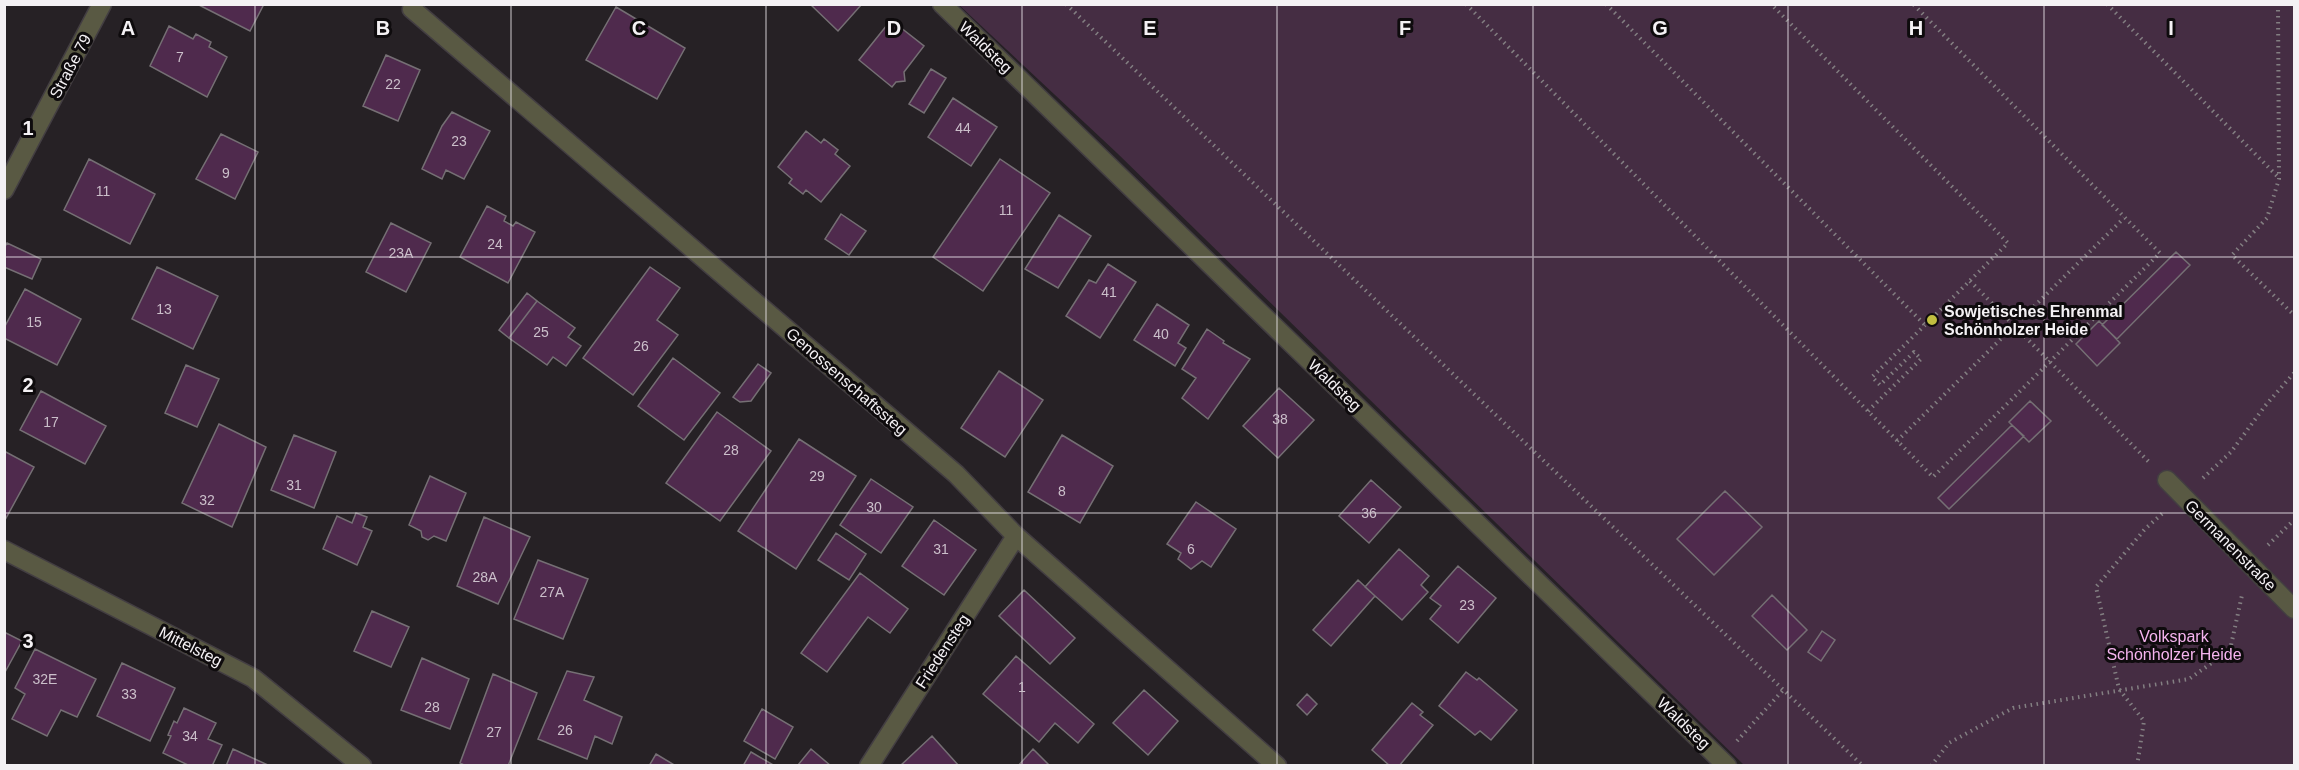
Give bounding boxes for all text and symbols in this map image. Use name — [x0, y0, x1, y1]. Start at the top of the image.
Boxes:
text: A — [121, 17, 135, 39]
text: B — [376, 17, 390, 39]
text: C — [632, 17, 646, 39]
text: D — [887, 17, 901, 39]
text: E — [1143, 17, 1157, 39]
text: F — [1399, 17, 1411, 39]
text: G — [1652, 17, 1668, 39]
text: H — [1909, 17, 1923, 39]
text: I — [2168, 17, 2174, 39]
street label: Waldsteg — [956, 18, 1015, 76]
street label: Straße 79 — [46, 31, 94, 101]
house number: 7 — [176, 49, 184, 65]
house number: 22 — [385, 76, 401, 92]
text: 1 — [22, 117, 34, 139]
house number: 44 — [955, 120, 971, 136]
house number: 23 — [451, 133, 467, 149]
house number: 9 — [222, 165, 230, 181]
house number: 11 — [96, 183, 110, 199]
house number: 11 — [999, 202, 1013, 218]
house number: 24 — [487, 236, 503, 252]
house number: 23A — [389, 245, 414, 261]
house number: 41 — [1101, 284, 1117, 300]
house number: 13 — [156, 301, 172, 317]
place label: Sowjetisches Ehrenmal Schönholzer Heide — [1944, 303, 2123, 338]
marker: Sowjetisches Ehrenmal Schönholzer Heide — [1925, 313, 1939, 327]
house number: 15 — [26, 314, 42, 330]
house number: 25 — [533, 324, 549, 340]
street label: Genossenschaftssteg — [783, 324, 910, 438]
house number: 40 — [1153, 326, 1169, 342]
house number: 26 — [633, 338, 649, 354]
street label: Waldsteg — [1305, 356, 1364, 414]
text: 2 — [22, 374, 34, 396]
house number: 38 — [1272, 411, 1288, 427]
house number: 17 — [43, 414, 59, 430]
house number: 28 — [723, 442, 739, 458]
house number: 29 — [809, 468, 825, 484]
house number: 31 — [286, 477, 302, 493]
house number: 8 — [1058, 483, 1066, 499]
house number: 32 — [199, 492, 215, 508]
street label: Germanenstraße — [2182, 497, 2279, 594]
house number: 30 — [866, 499, 882, 515]
house number: 36 — [1361, 505, 1377, 521]
house number: 31 — [933, 541, 949, 557]
house number: 6 — [1187, 541, 1195, 557]
house number: 28A — [473, 569, 498, 585]
house number: 27A — [540, 584, 565, 600]
house number: 23 — [1459, 597, 1475, 613]
street label: Friedensteg — [912, 611, 973, 691]
street label: Mittelsteg — [156, 623, 225, 670]
park label: Volkspark Schönholzer Heide — [2106, 628, 2242, 663]
text: 3 — [22, 630, 34, 652]
house number: 32E — [33, 671, 57, 687]
house number: 1 — [1018, 679, 1026, 695]
house number: 33 — [121, 686, 137, 702]
street label: Waldsteg — [1654, 694, 1713, 752]
house number: 28 — [424, 699, 440, 715]
house number: 26 — [557, 722, 573, 738]
house number: 27 — [486, 724, 502, 740]
house number: 34 — [182, 728, 198, 744]

